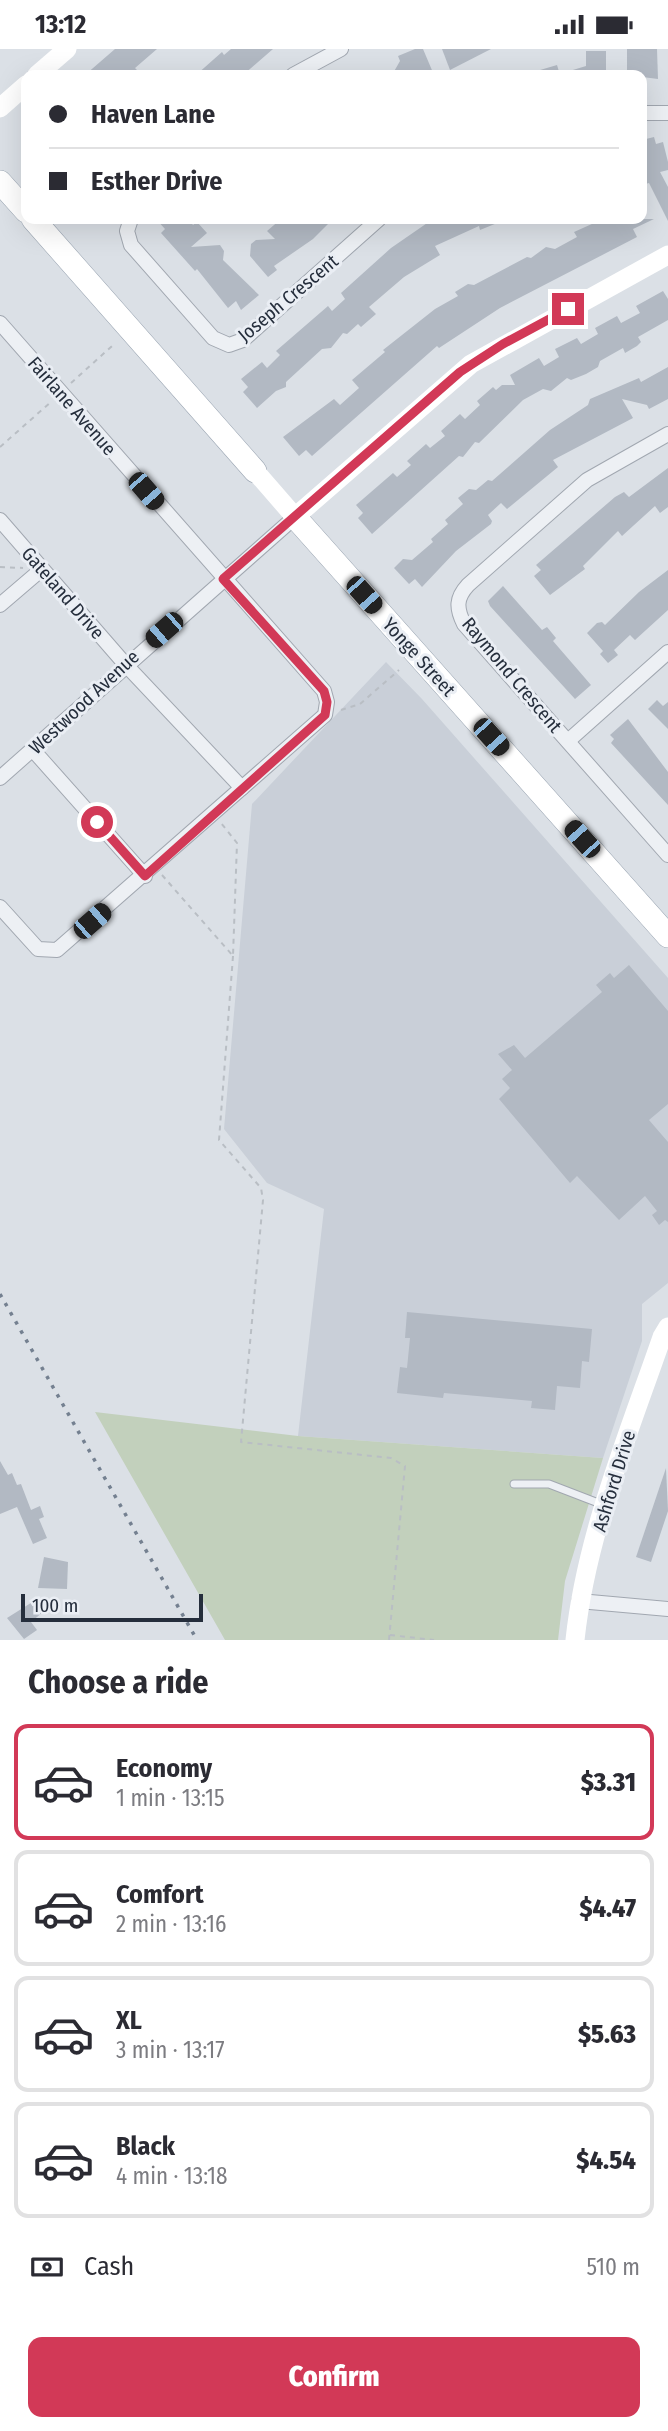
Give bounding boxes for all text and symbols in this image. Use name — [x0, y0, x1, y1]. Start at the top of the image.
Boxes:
text: 13:12 — [35, 9, 86, 40]
text: Haven Lane — [91, 99, 215, 130]
text: Esther Drive — [91, 166, 222, 197]
street label: Joseph Crescent — [233, 249, 343, 347]
route end — [552, 293, 584, 325]
street label: Fairlane Avenue — [23, 352, 121, 460]
car — [125, 468, 168, 514]
street label: Gateland Drive — [17, 542, 109, 644]
car — [343, 572, 386, 618]
car — [142, 608, 187, 652]
street label: Yonge Street — [378, 613, 461, 702]
street label: Raymond Crescent — [457, 613, 567, 738]
street label: Westwood Avenue — [24, 645, 144, 759]
car — [470, 714, 513, 760]
route start — [81, 806, 113, 838]
car — [561, 816, 604, 862]
car — [70, 899, 115, 943]
street label: Ashford Drive — [588, 1428, 640, 1534]
scale bar — [21, 1591, 203, 1623]
text: 100 m — [32, 1594, 78, 1617]
text: Choose a ride — [28, 1663, 209, 1701]
icon: car — [32, 1751, 95, 1814]
text: Economy — [116, 1753, 212, 1784]
text: $3.31 — [581, 1767, 636, 1798]
text: 1 min · 13:15 — [116, 1784, 224, 1812]
icon: car — [32, 1877, 95, 1940]
text: Comfort — [116, 1879, 204, 1910]
text: $4.47 — [579, 1893, 636, 1924]
text: 2 min · 13:16 — [116, 1910, 227, 1938]
icon: car — [32, 2003, 95, 2066]
text: XL — [116, 2005, 142, 2036]
text: $5.63 — [578, 2019, 636, 2050]
text: 3 min · 13:17 — [116, 2036, 225, 2064]
icon: car — [32, 2129, 95, 2192]
text: Black — [116, 2131, 175, 2162]
text: $4.54 — [576, 2145, 636, 2176]
text: 4 min · 13:18 — [116, 2162, 228, 2190]
icon: cash — [28, 2248, 66, 2286]
text: Cash — [84, 2251, 134, 2282]
text: 510 m — [587, 2253, 640, 2281]
button: Confirm — [28, 2337, 640, 2417]

